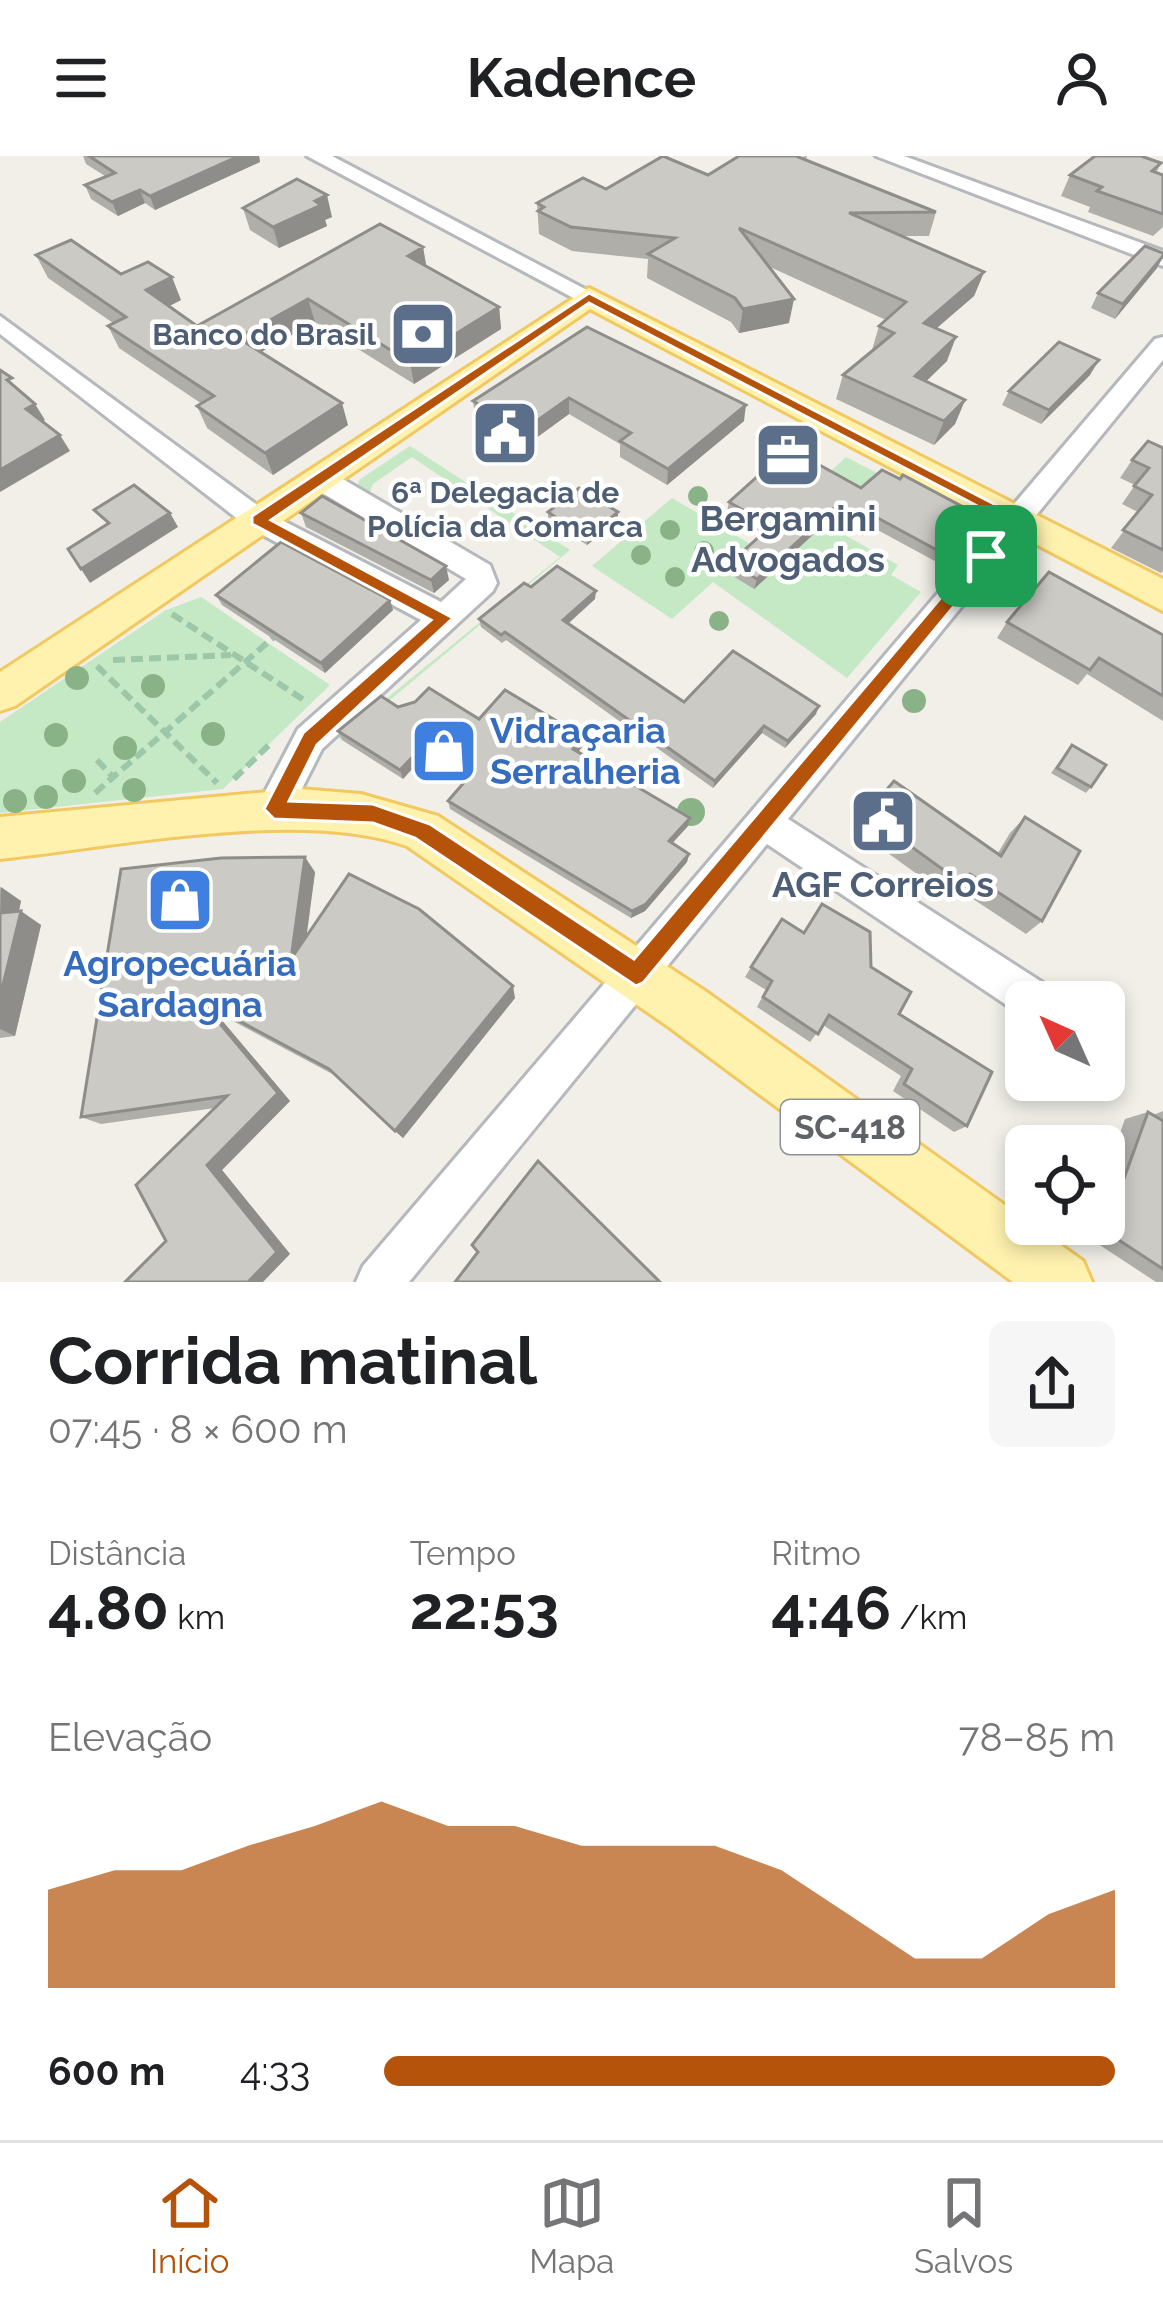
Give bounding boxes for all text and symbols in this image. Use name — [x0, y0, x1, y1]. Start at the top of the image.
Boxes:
icon: menu — [48, 45, 114, 111]
icon: person — [1049, 45, 1115, 111]
text: Kadence — [467, 46, 696, 110]
bank icon: Banco do Brasil — [388, 299, 458, 369]
place label: Banco do Brasil — [152, 317, 376, 352]
public building icon: 6ª Delegacia de Polícia da Comarca — [470, 398, 540, 468]
office icon: Bergamini Advogados — [753, 420, 823, 490]
place label: 6ª Delegacia de Polícia da Comarca — [367, 475, 643, 544]
place label: Bergamini Advogados — [691, 497, 885, 580]
pin — [935, 505, 1037, 607]
icon: arrive — [953, 523, 1019, 589]
place label: Vidraçaria Serralheria — [490, 709, 681, 792]
shop icon: Vidraçaria Serralheria — [409, 716, 479, 786]
public building icon: AGF Correios — [848, 786, 918, 856]
place label: AGF Correios — [772, 863, 994, 905]
shop icon: Agropecuária Sardagna — [145, 865, 215, 935]
place label: Agropecuária Sardagna — [63, 942, 297, 1025]
north arrow — [1005, 981, 1125, 1101]
map controls — [1005, 981, 1125, 1245]
road number: SC-418 — [781, 1100, 919, 1154]
button: locate — [1005, 1125, 1125, 1245]
button: share — [989, 1321, 1115, 1447]
text: Corrida matinal — [48, 1322, 537, 1399]
text: 07:45 · 8 × 600 m — [48, 1406, 347, 1452]
text: Distância — [48, 1534, 186, 1573]
text: Tempo — [410, 1534, 516, 1573]
text: Ritmo — [771, 1534, 861, 1573]
text: 4.80 — [48, 1573, 169, 1643]
text: 22:53 — [410, 1573, 559, 1643]
text: 4:46 — [771, 1573, 891, 1643]
text: km — [169, 1598, 225, 1637]
text: /km — [891, 1598, 967, 1637]
text: Elevação — [48, 1714, 212, 1760]
text: 78–85 m — [959, 1714, 1115, 1760]
text: 600 m — [48, 2048, 165, 2094]
text: 4:33 — [240, 2048, 310, 2094]
tab: Início — [150, 2170, 229, 2281]
tab: Mapa — [529, 2170, 614, 2281]
tab: Salvos — [914, 2170, 1013, 2281]

